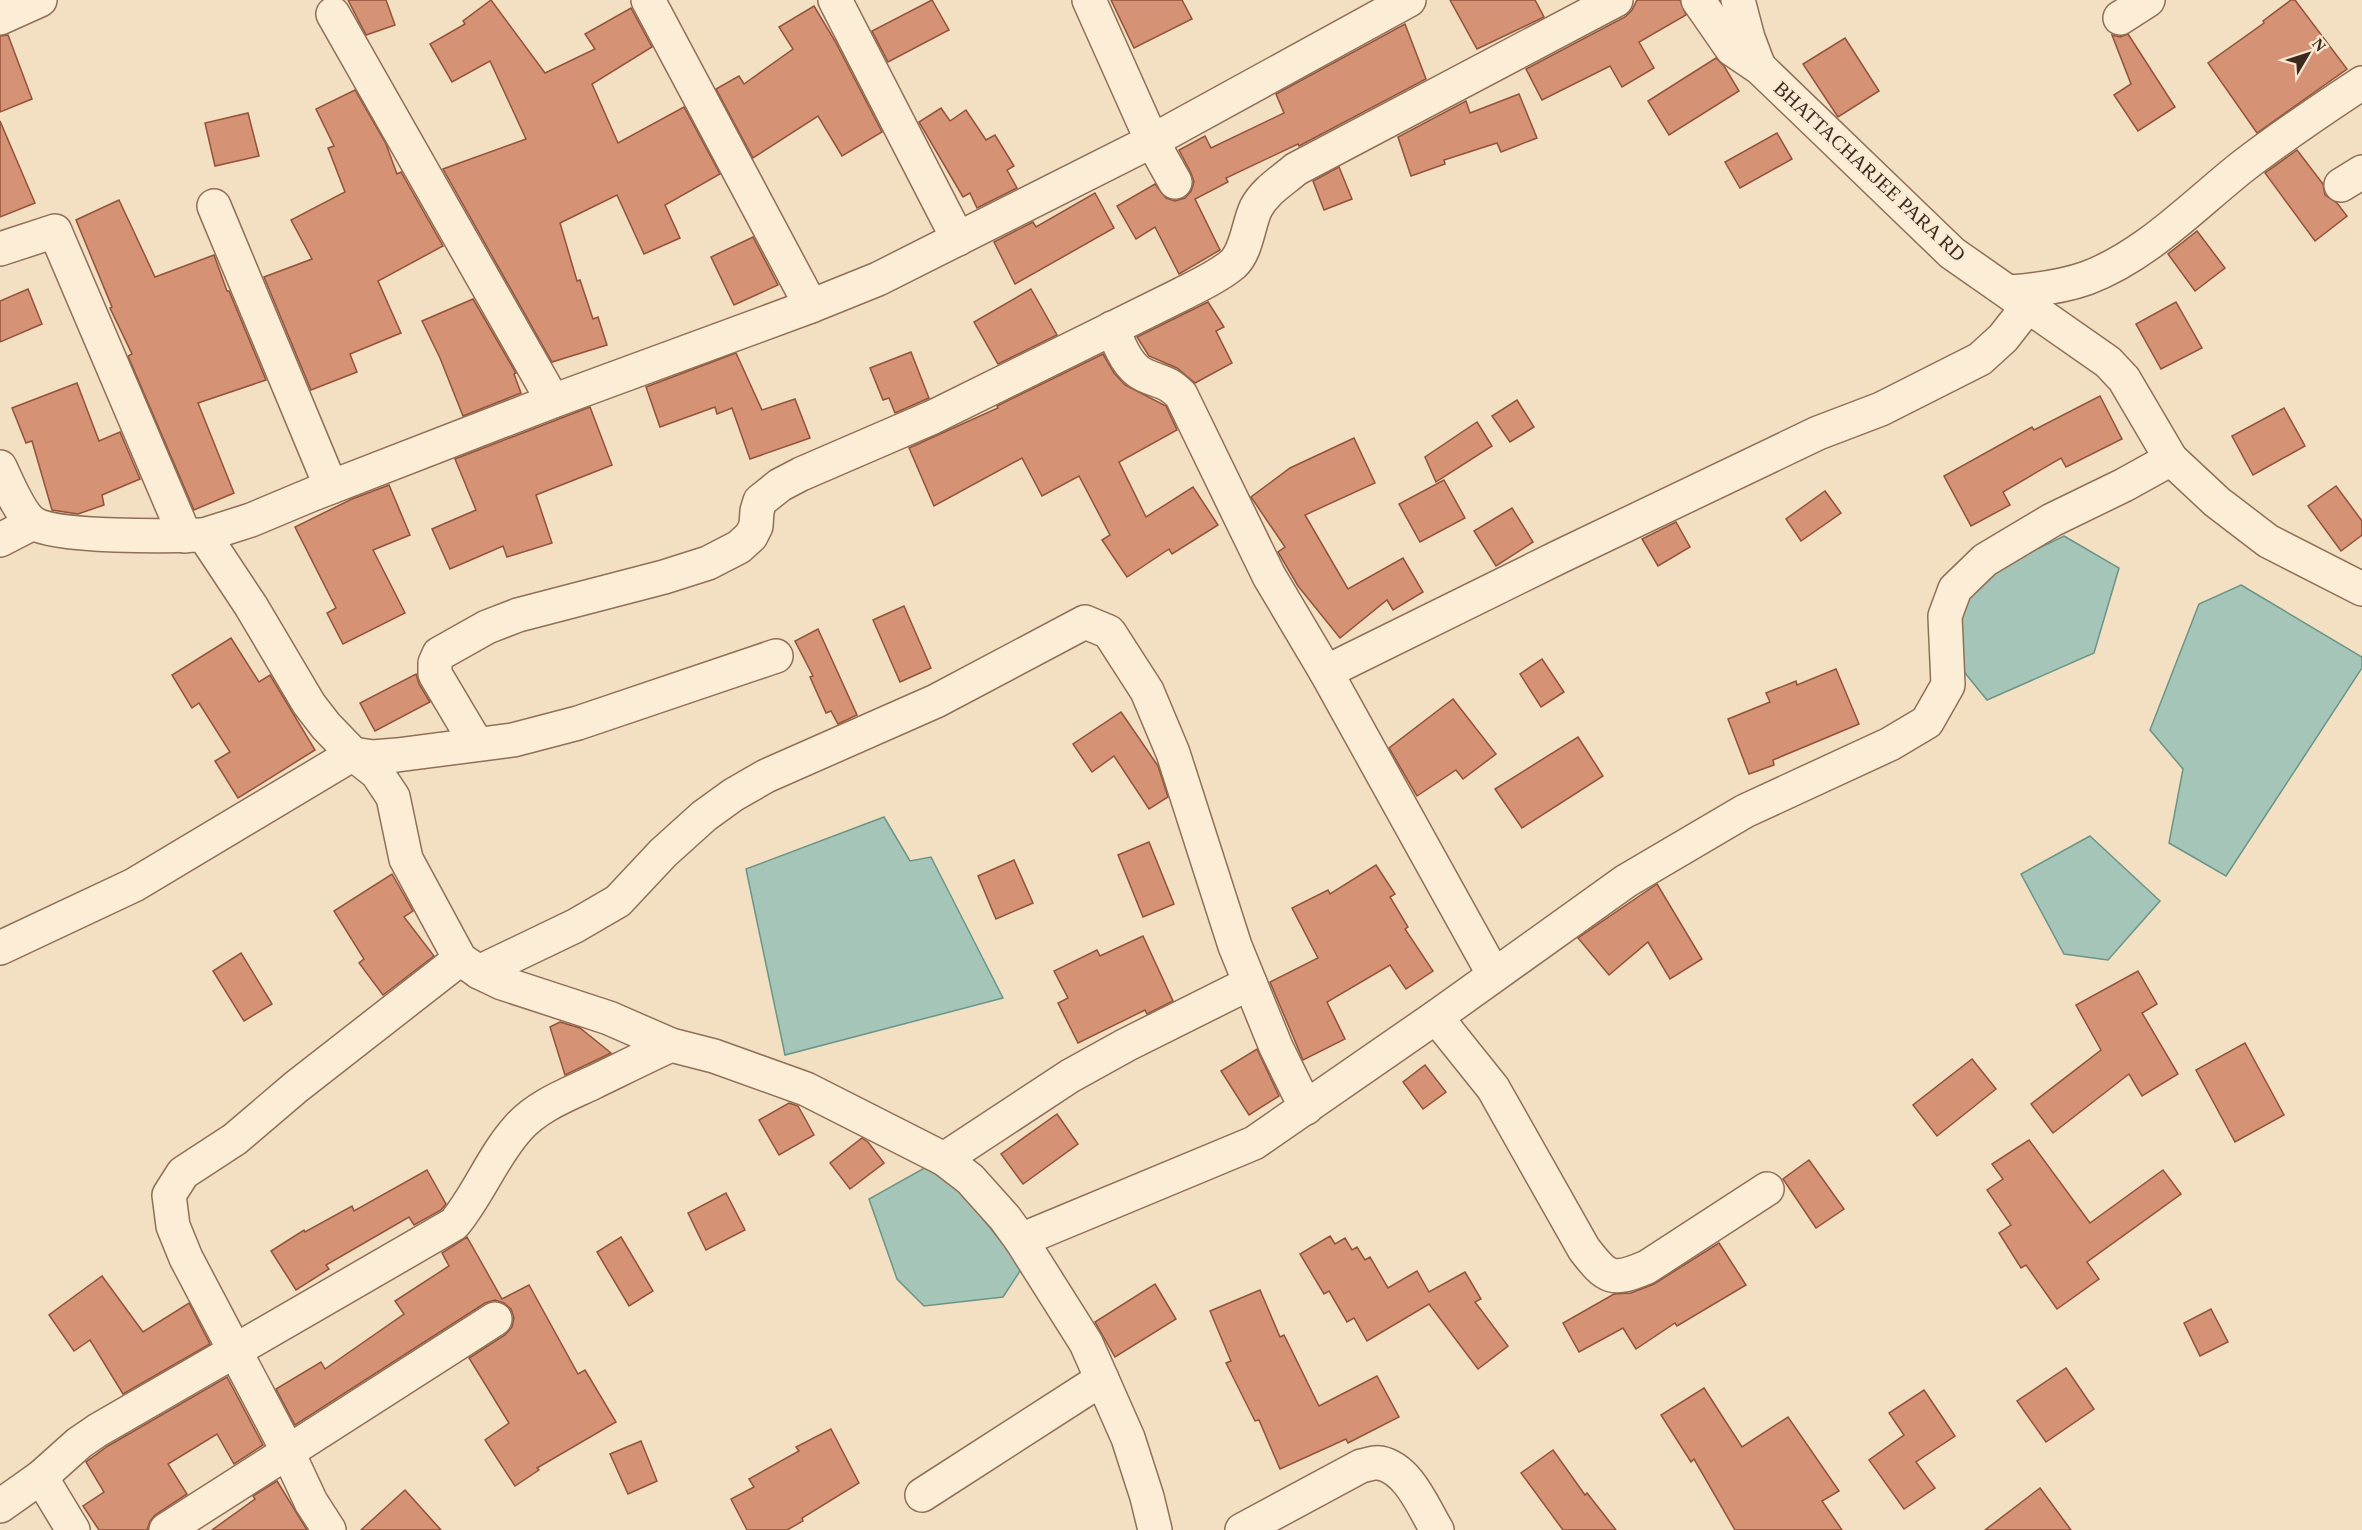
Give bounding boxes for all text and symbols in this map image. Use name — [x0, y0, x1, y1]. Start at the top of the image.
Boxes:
north arrow — [2278, 24, 2338, 84]
text: N — [2309, 35, 2330, 55]
street label: BHATTACHARJEE PARA RD — [1770, 77, 1970, 265]

